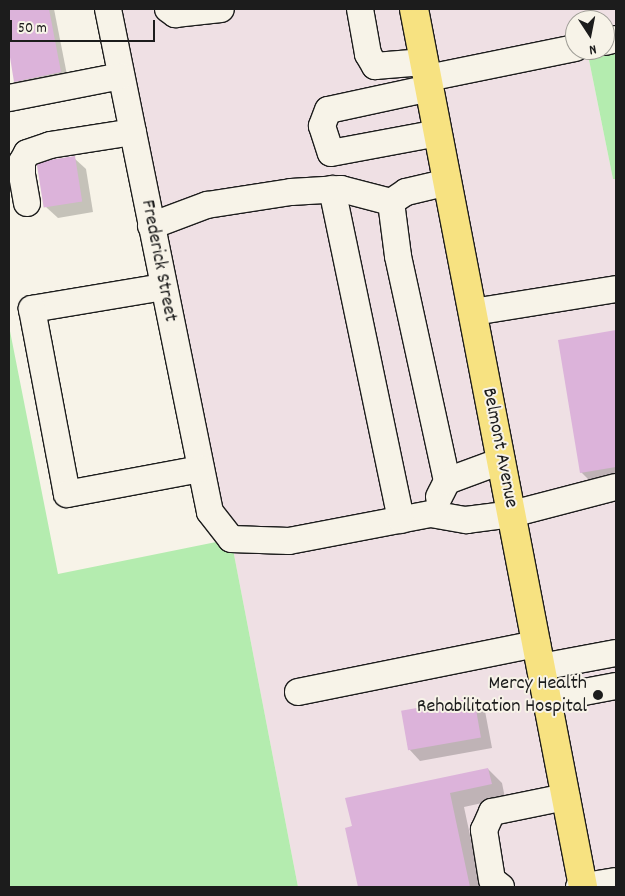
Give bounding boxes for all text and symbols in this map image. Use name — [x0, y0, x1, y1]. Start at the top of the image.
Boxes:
scale bar — [12, 10, 158, 42]
north arrow — [565, 10, 615, 60]
text: 50 m — [18, 18, 47, 40]
text: N — [587, 38, 598, 59]
street label: Frederick Street — [134, 198, 182, 324]
street label: Belmont Avenue — [476, 386, 522, 510]
place label: Mercy Health Rehabilitation Hospital — [417, 672, 587, 719]
marker: Mercy Health Rehabilitation Hospital — [591, 688, 605, 702]

